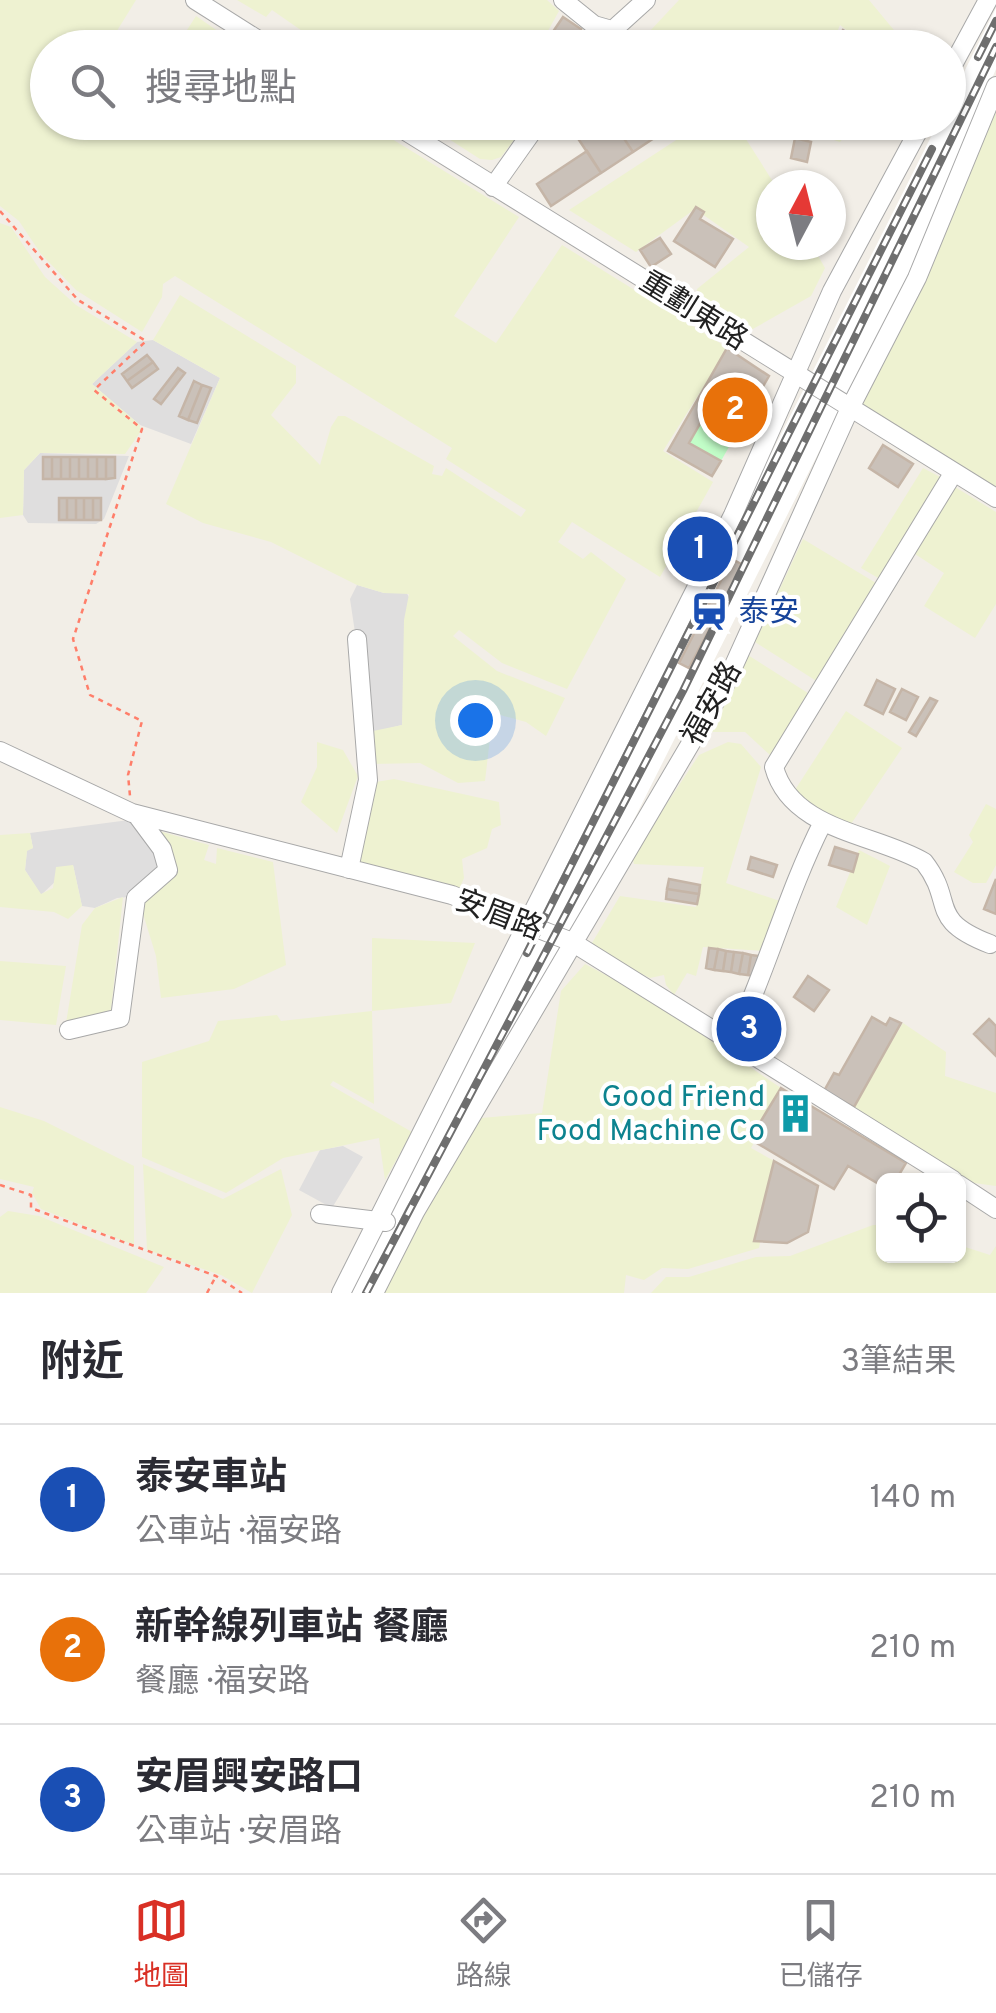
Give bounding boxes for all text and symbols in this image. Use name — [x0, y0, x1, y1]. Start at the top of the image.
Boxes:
search box — [30, 30, 966, 140]
icon: search — [65, 58, 120, 113]
text: 搜尋地點 — [145, 66, 297, 115]
north arrow — [756, 170, 846, 260]
street label: 重劃東路 — [632, 265, 753, 360]
pin: 2 — [702, 372, 768, 448]
pin: 1 — [668, 512, 732, 586]
station icon: 泰安 — [688, 590, 730, 632]
place label: 泰安 — [739, 595, 799, 632]
street label: 福安路 — [675, 656, 751, 753]
your location — [450, 695, 501, 746]
street label: 安眉路 — [449, 883, 547, 950]
pin: 3 — [716, 992, 782, 1066]
place label: Good Friend Food Machine Co — [536, 1080, 765, 1151]
building icon: Good Friend Food Machine Co — [774, 1092, 816, 1134]
map controls — [876, 1173, 966, 1263]
button: locate — [876, 1173, 966, 1263]
text: 附近 — [40, 1338, 124, 1391]
text: 3筆結果 — [841, 1343, 956, 1383]
text: 泰安車站 — [135, 1455, 287, 1504]
text: 1 — [66, 1479, 79, 1519]
text: 140 m — [870, 1479, 956, 1519]
text: 公車站 · 福安路 — [135, 1513, 342, 1553]
text: 新幹線列車站 餐廳 — [135, 1605, 449, 1654]
text: 2 — [63, 1629, 82, 1669]
text: 210 m — [869, 1629, 956, 1669]
text: 餐廳 · 福安路 — [135, 1663, 310, 1703]
text: 安眉興安路口 — [135, 1755, 363, 1804]
text: 3 — [63, 1779, 82, 1819]
text: 210 m — [869, 1779, 956, 1819]
text: 公車站 · 安眉路 — [135, 1813, 342, 1853]
tab: 地圖 — [133, 1893, 189, 1996]
tab: 路線 — [456, 1893, 512, 1996]
tab: 已儲存 — [779, 1893, 863, 1996]

